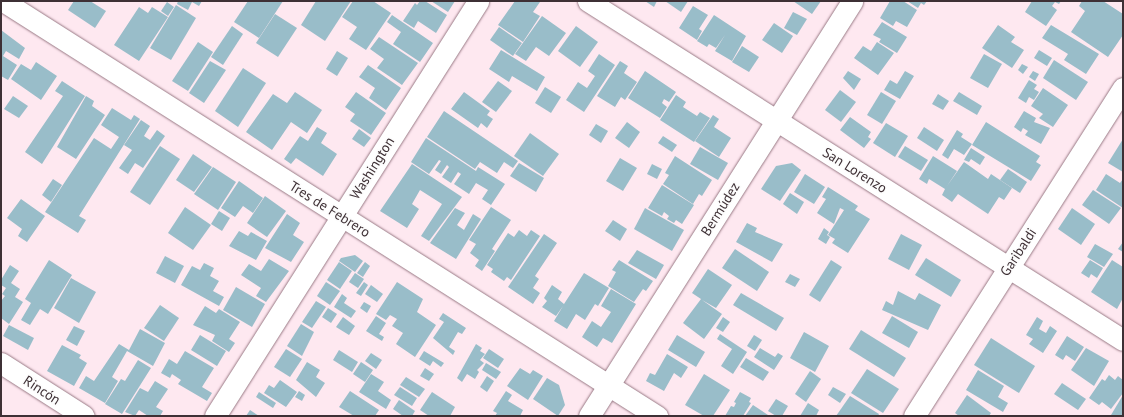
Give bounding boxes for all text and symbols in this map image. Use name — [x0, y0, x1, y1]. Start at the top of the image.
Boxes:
street label: Washington — [346, 134, 398, 202]
street label: San Lorenzo — [820, 144, 890, 196]
street label: Tres de Febrero — [286, 177, 374, 241]
street label: Bermúdez — [697, 179, 743, 239]
street label: Garibaldi — [996, 225, 1040, 279]
street label: Rincón — [20, 372, 64, 408]

